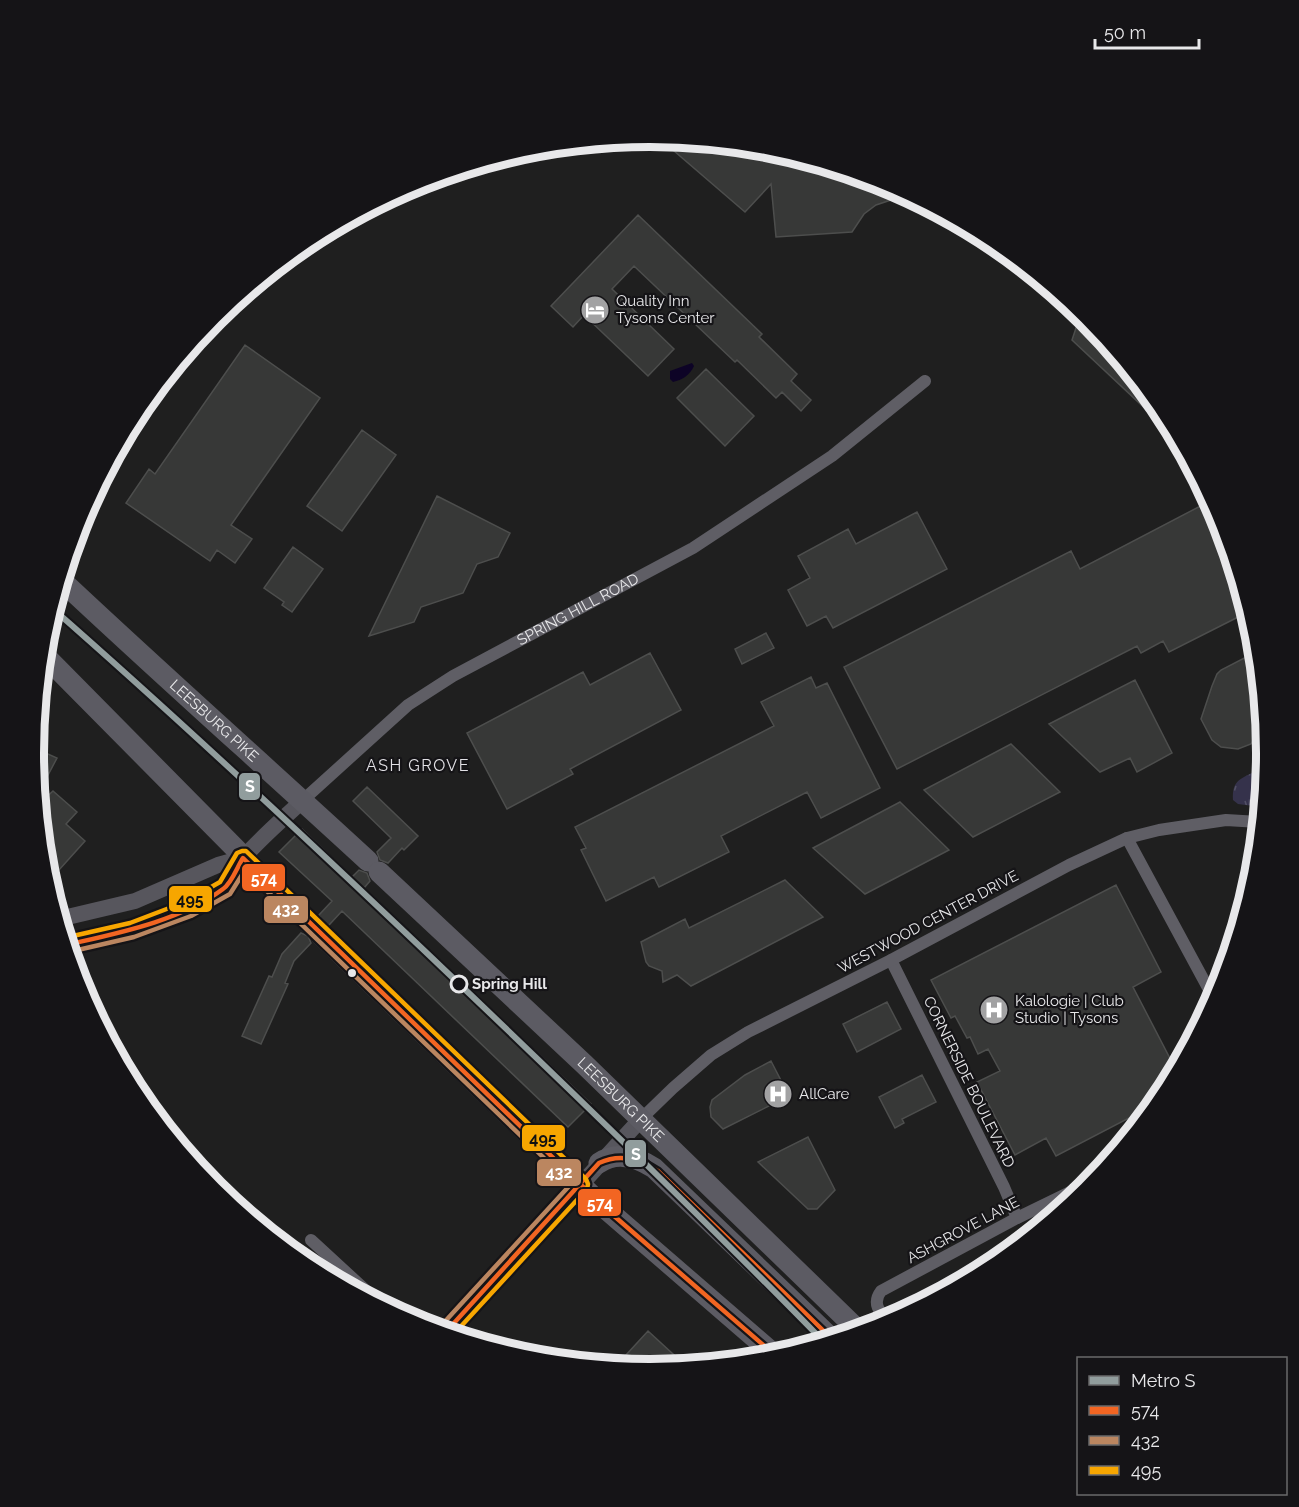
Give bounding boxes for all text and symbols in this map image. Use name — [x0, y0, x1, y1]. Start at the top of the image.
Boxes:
scale bar — [1095, 12, 1198, 50]
text: 50 m — [1104, 22, 1146, 43]
place label: Quality Inn Tysons Center — [616, 292, 715, 327]
hotel icon: Quality Inn Tysons Center — [579, 294, 611, 326]
street label: SPRING HILL ROAD — [514, 570, 642, 649]
street label: LEESBURG PIKE — [166, 676, 262, 766]
district label: ASH GROVE — [366, 756, 470, 775]
line badge: S — [238, 772, 261, 801]
text: S — [245, 777, 255, 796]
line badge: 574 — [241, 863, 286, 892]
street label: WESTWOOD CENTER DRIVE — [835, 867, 1021, 977]
text: 574 — [251, 869, 277, 888]
line badge: 495 — [168, 885, 213, 913]
text: 495 — [176, 890, 204, 909]
line badge: 432 — [263, 895, 309, 924]
text: 432 — [272, 900, 300, 919]
unlabelled marker — [346, 967, 358, 979]
marker: Spring Hill — [450, 975, 468, 993]
place label: Spring Hill — [472, 975, 547, 993]
place label: Kalologie | Club Studio | Tysons — [1015, 992, 1124, 1027]
street label: CORNERSIDE BOULEVARD — [920, 993, 1019, 1171]
hospital icon: Kalologie | Club Studio | Tysons — [978, 994, 1010, 1026]
street label: LEESBURG PIKE — [574, 1054, 668, 1146]
hospital icon: AllCare — [762, 1078, 794, 1110]
place label: AllCare — [799, 1085, 850, 1103]
line badge: 495 — [521, 1124, 566, 1152]
text: 495 — [529, 1129, 557, 1148]
line badge: S — [624, 1139, 647, 1168]
text: S — [631, 1145, 641, 1164]
line badge: 432 — [536, 1158, 582, 1187]
text: 432 — [545, 1163, 573, 1182]
line badge: 574 — [577, 1188, 622, 1217]
street label: ASHGROVE LANE — [904, 1193, 1022, 1267]
text: 574 — [587, 1194, 613, 1213]
legend — [1077, 1357, 1287, 1495]
text: Metro S — [1131, 1370, 1195, 1391]
text: 574 — [1131, 1400, 1159, 1421]
text: 432 — [1131, 1430, 1160, 1451]
text: 495 — [1131, 1460, 1161, 1481]

